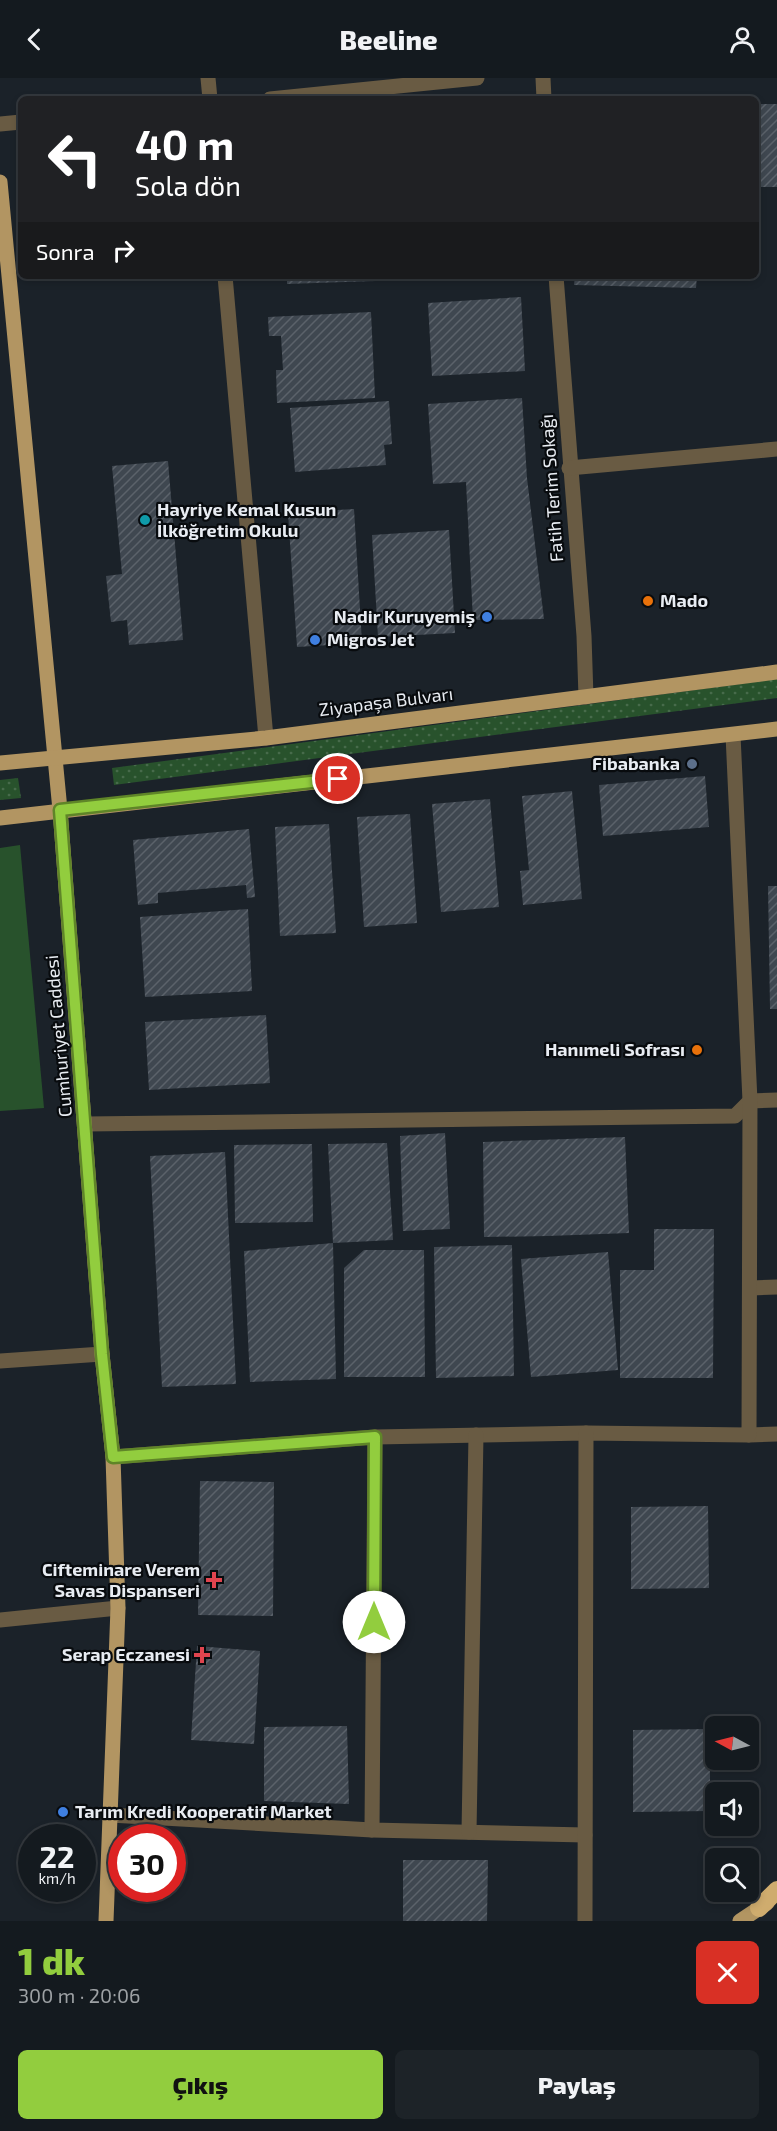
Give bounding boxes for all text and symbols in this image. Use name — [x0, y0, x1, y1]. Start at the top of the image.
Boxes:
icon: back — [18, 23, 51, 56]
text: Beeline — [339, 23, 438, 55]
icon: person — [726, 23, 759, 56]
text: 40 m — [135, 118, 234, 168]
icon: left — [36, 120, 114, 198]
text: Sola dön — [135, 169, 241, 201]
icon: right — [107, 234, 140, 267]
text: Sonra — [36, 238, 95, 264]
street label: Fatih Terim Sokağı — [535, 413, 567, 563]
place label: Hayriye Kemal Kusun İlköğretim Okulu — [157, 498, 336, 541]
marker: Hayriye Kemal Kusun İlköğretim Okulu — [138, 513, 152, 527]
place label: Mado — [660, 589, 708, 611]
marker: Mado — [641, 594, 655, 608]
place label: Nadir Kuruyemiş — [334, 605, 475, 628]
marker: Nadir Kuruyemiş — [480, 610, 494, 624]
place label: Migros Jet — [327, 628, 415, 650]
marker: Migros Jet — [308, 633, 322, 647]
street label: Ziyapaşa Bulvarı — [318, 682, 454, 721]
place label: Fibabanka — [592, 752, 680, 774]
pin — [312, 753, 363, 804]
marker: Fibabanka — [685, 757, 699, 771]
icon: arrive — [321, 762, 354, 795]
street label: Cumhuriyet Caddesi — [40, 954, 76, 1118]
place label: Hanımeli Sofrası — [545, 1038, 685, 1060]
marker: Hanımeli Sofrası — [690, 1043, 704, 1057]
place label: Cifteminare Verem Savas Dispanseri — [42, 1558, 200, 1601]
marker: Cifteminare Verem Savas Dispanseri — [205, 1571, 223, 1589]
position arrow — [342, 1590, 406, 1654]
place label: Serap Eczanesi — [62, 1643, 190, 1665]
marker: Serap Eczanesi — [195, 1648, 209, 1662]
north arrow — [705, 1716, 759, 1770]
map controls — [705, 1716, 759, 1902]
button: sound — [705, 1782, 759, 1836]
place label: Tarım Kredi Kooperatif Market — [75, 1800, 332, 1822]
marker: Tarım Kredi Kooperatif Market — [56, 1805, 70, 1819]
speed limit sign: 30 — [108, 1824, 186, 1902]
text: 22 — [40, 1838, 74, 1874]
button: search — [705, 1848, 759, 1902]
text: km/h — [38, 1869, 76, 1887]
text: 1 dk — [18, 1939, 85, 1982]
button: close — [696, 1941, 759, 2004]
text: 300 m · 20:06 — [18, 1983, 140, 2007]
button: Çıkış — [18, 2050, 383, 2119]
button: Paylaş — [395, 2050, 759, 2119]

